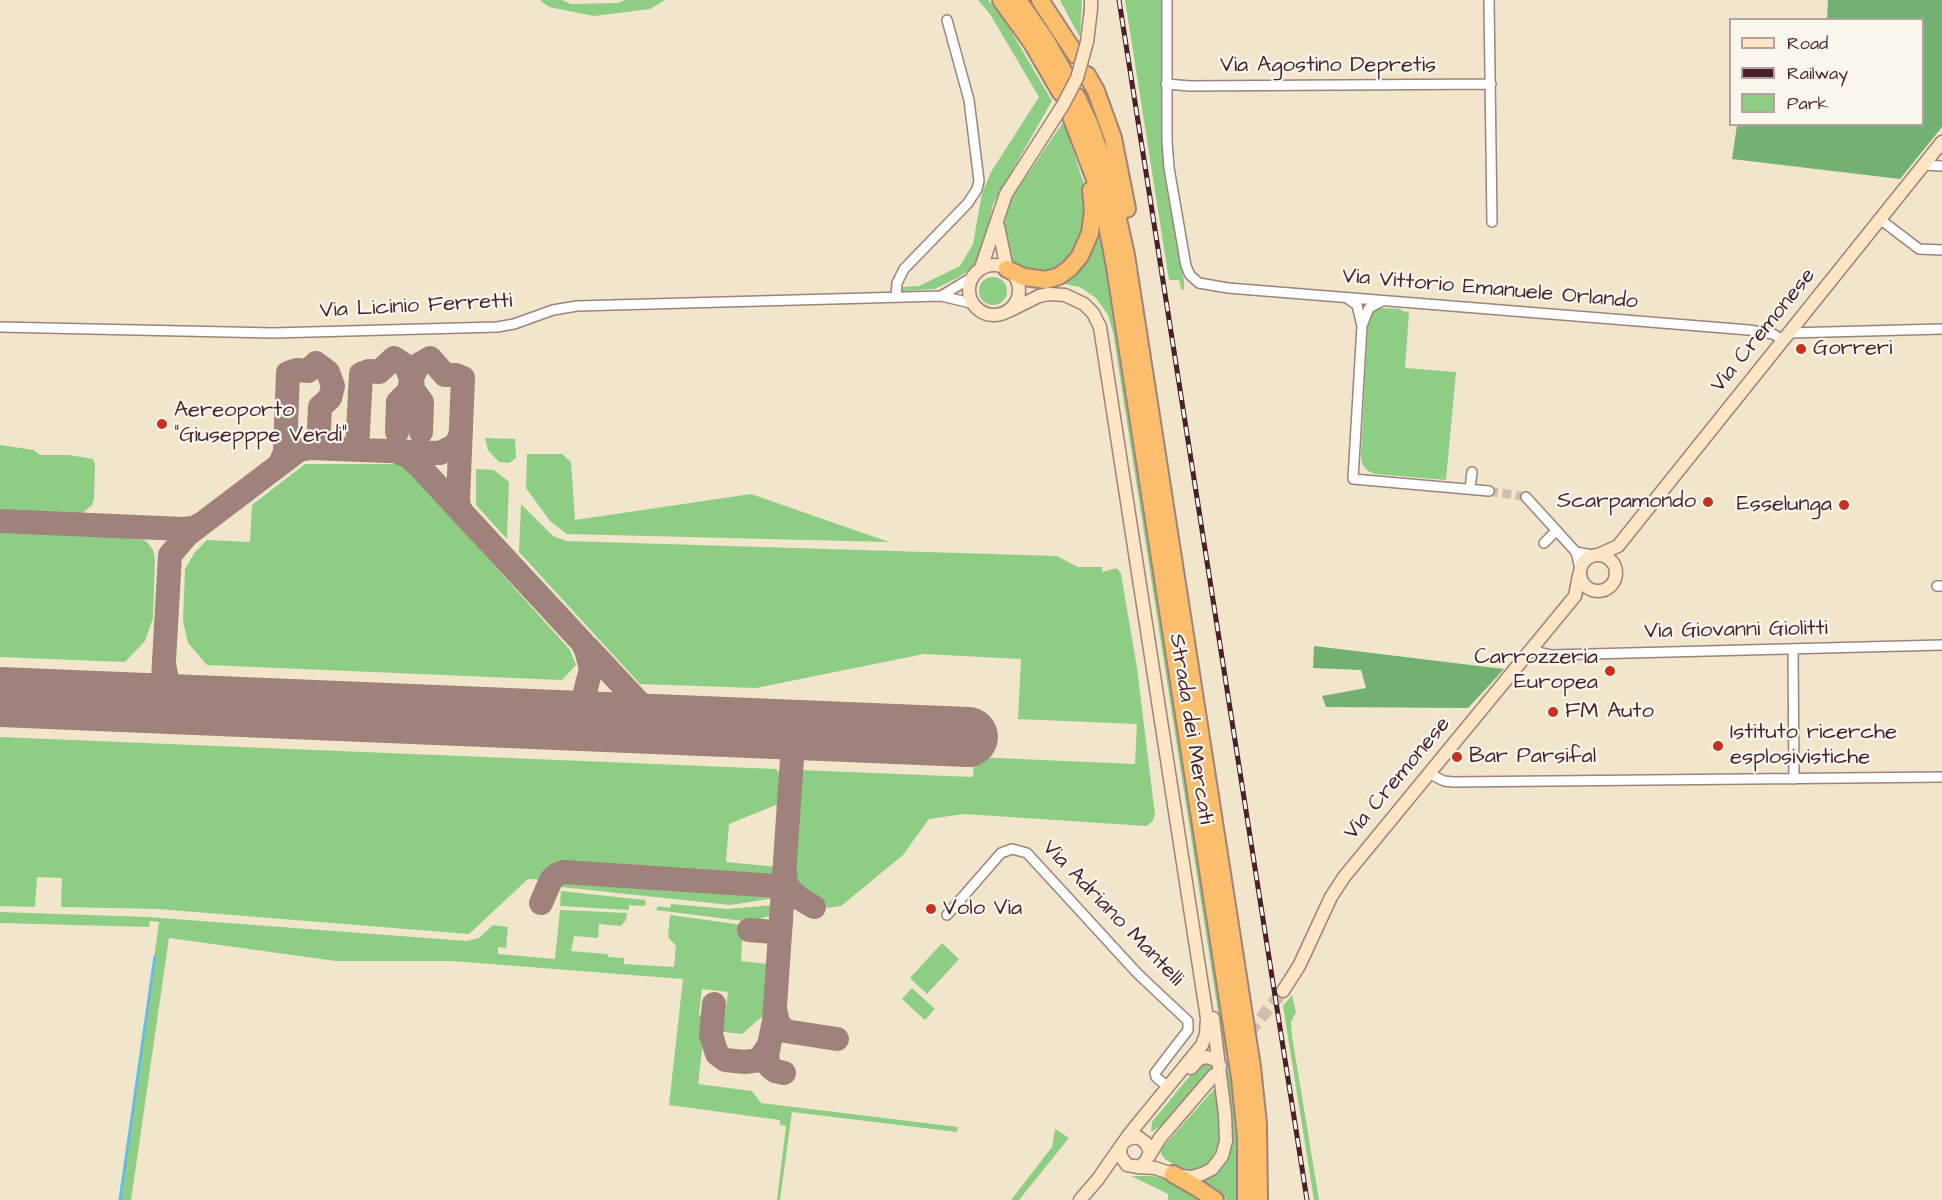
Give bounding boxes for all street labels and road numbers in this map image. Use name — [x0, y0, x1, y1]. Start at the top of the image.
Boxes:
street label: Via Agostino Depretis — [1220, 53, 1436, 79]
street label: Via Vittorio Emanuele Orlando — [1341, 264, 1639, 316]
street label: Via Cremonese — [1706, 264, 1822, 398]
street label: Via Licinio Ferretti — [319, 289, 513, 325]
street label: Via Giovanni Giolitti — [1644, 616, 1828, 646]
street label: Strada dei Mercati — [1162, 632, 1218, 826]
street label: Via Cremonese — [1339, 712, 1457, 846]
street label: Via Adriano Mantelli — [1036, 835, 1188, 993]

